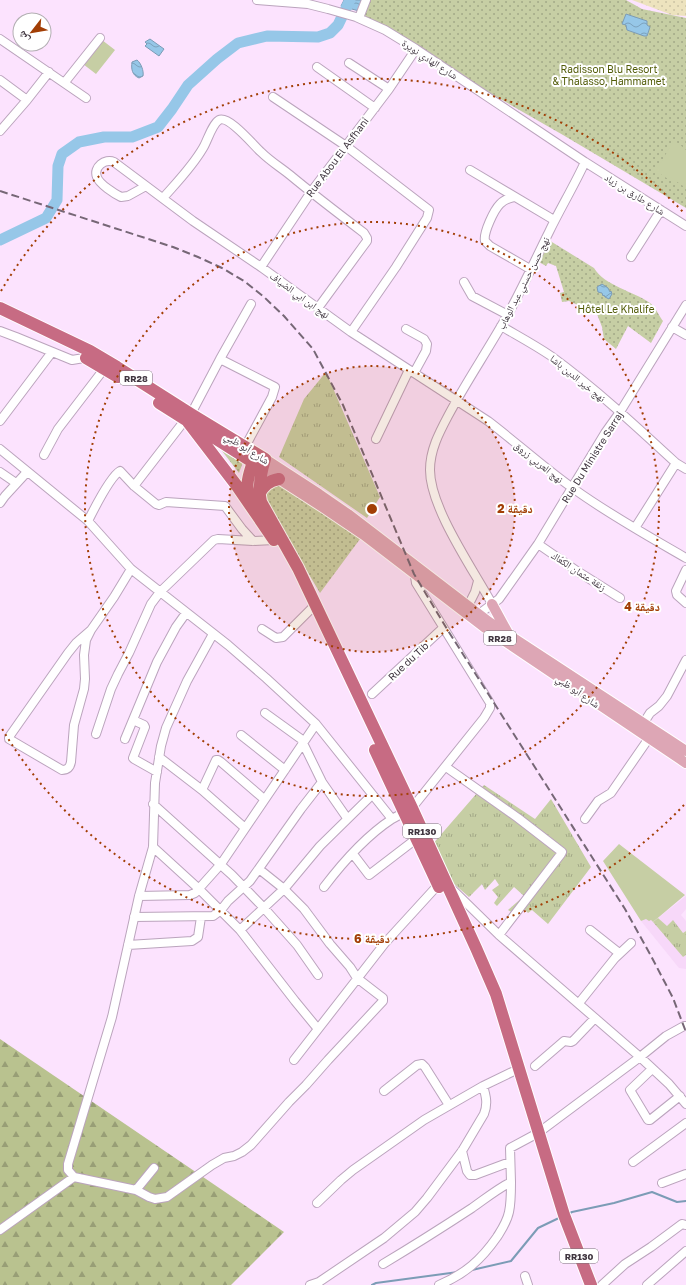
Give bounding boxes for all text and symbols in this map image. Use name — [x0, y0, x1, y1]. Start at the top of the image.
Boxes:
north arrow — [12, 12, 52, 52]
text: ش — [14, 28, 33, 46]
street label: شارع الهادي نويرة — [398, 36, 461, 84]
park label: Radisson Blu Resort & Thalasso, Hammamet — [552, 63, 666, 87]
street label: Rue Abou El Asfhani — [303, 115, 371, 199]
street label: شارع طارق بن زياد — [602, 171, 668, 218]
street label: نهج حسن حسني عبد الوهاب — [494, 235, 554, 332]
street label: نهج ابن ابي الضياف — [266, 269, 332, 323]
park label: Hôtel Le Khalife — [578, 303, 655, 315]
street label: نهج خير الدين باشا — [547, 352, 608, 405]
road number: RR28 — [120, 371, 152, 385]
street label: Rue Du Ministre Sarraj — [559, 409, 625, 505]
street label: شارع أبو ظبي — [221, 430, 272, 469]
street label: نهج العربي زروق — [511, 439, 566, 487]
text: 2 دقيقة — [497, 501, 533, 516]
centre of rings — [365, 502, 379, 516]
street label: زنقة عثمان الكعّاك — [549, 549, 609, 594]
text: 4 دقيقة — [624, 599, 660, 614]
road number: RR28 — [484, 631, 516, 645]
street label: Rue du Tib — [385, 639, 431, 683]
street label: شارع أبو ظبي — [552, 672, 603, 712]
road number: RR130 — [403, 824, 441, 838]
text: 6 دقيقة — [354, 931, 390, 946]
road number: RR130 — [560, 1249, 598, 1263]

